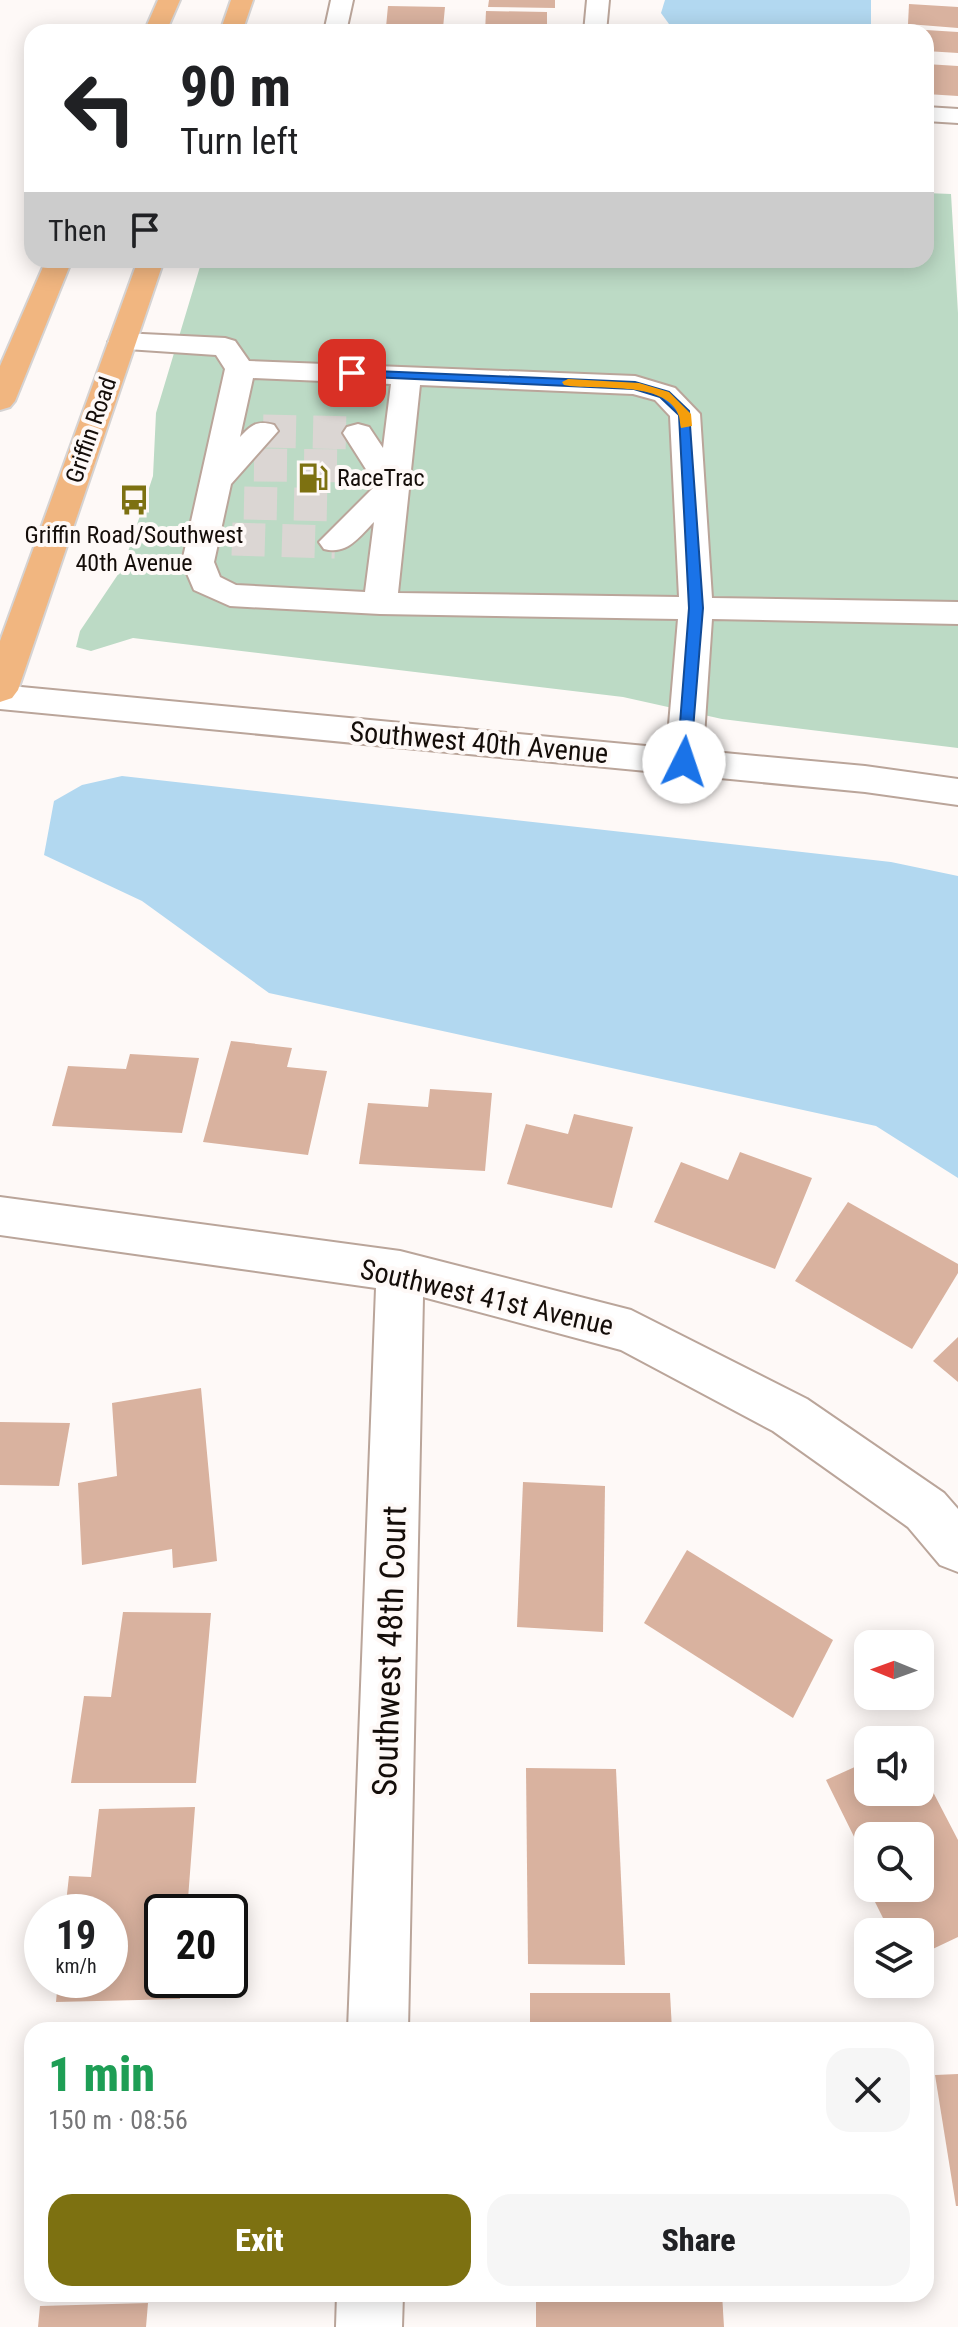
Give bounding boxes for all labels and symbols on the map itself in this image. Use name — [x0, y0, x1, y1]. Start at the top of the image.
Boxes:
pin — [318, 339, 386, 407]
street label: Griffin Road — [60, 373, 122, 487]
fuel station icon: RaceTrac — [296, 461, 330, 495]
place label: RaceTrac — [337, 464, 425, 492]
bus stop icon: Griffin Road/Southwest 40th Avenue — [117, 483, 151, 517]
place label: Griffin Road/Southwest 40th Avenue — [25, 521, 243, 577]
street label: Southwest 40th Avenue — [348, 715, 610, 770]
position arrow — [642, 720, 726, 804]
street label: Southwest 41st Avenue — [357, 1252, 617, 1343]
street label: Southwest 48th Court — [364, 1505, 414, 1797]
north arrow — [854, 1630, 934, 1710]
speed limit sign: 20 — [144, 1894, 248, 1998]

